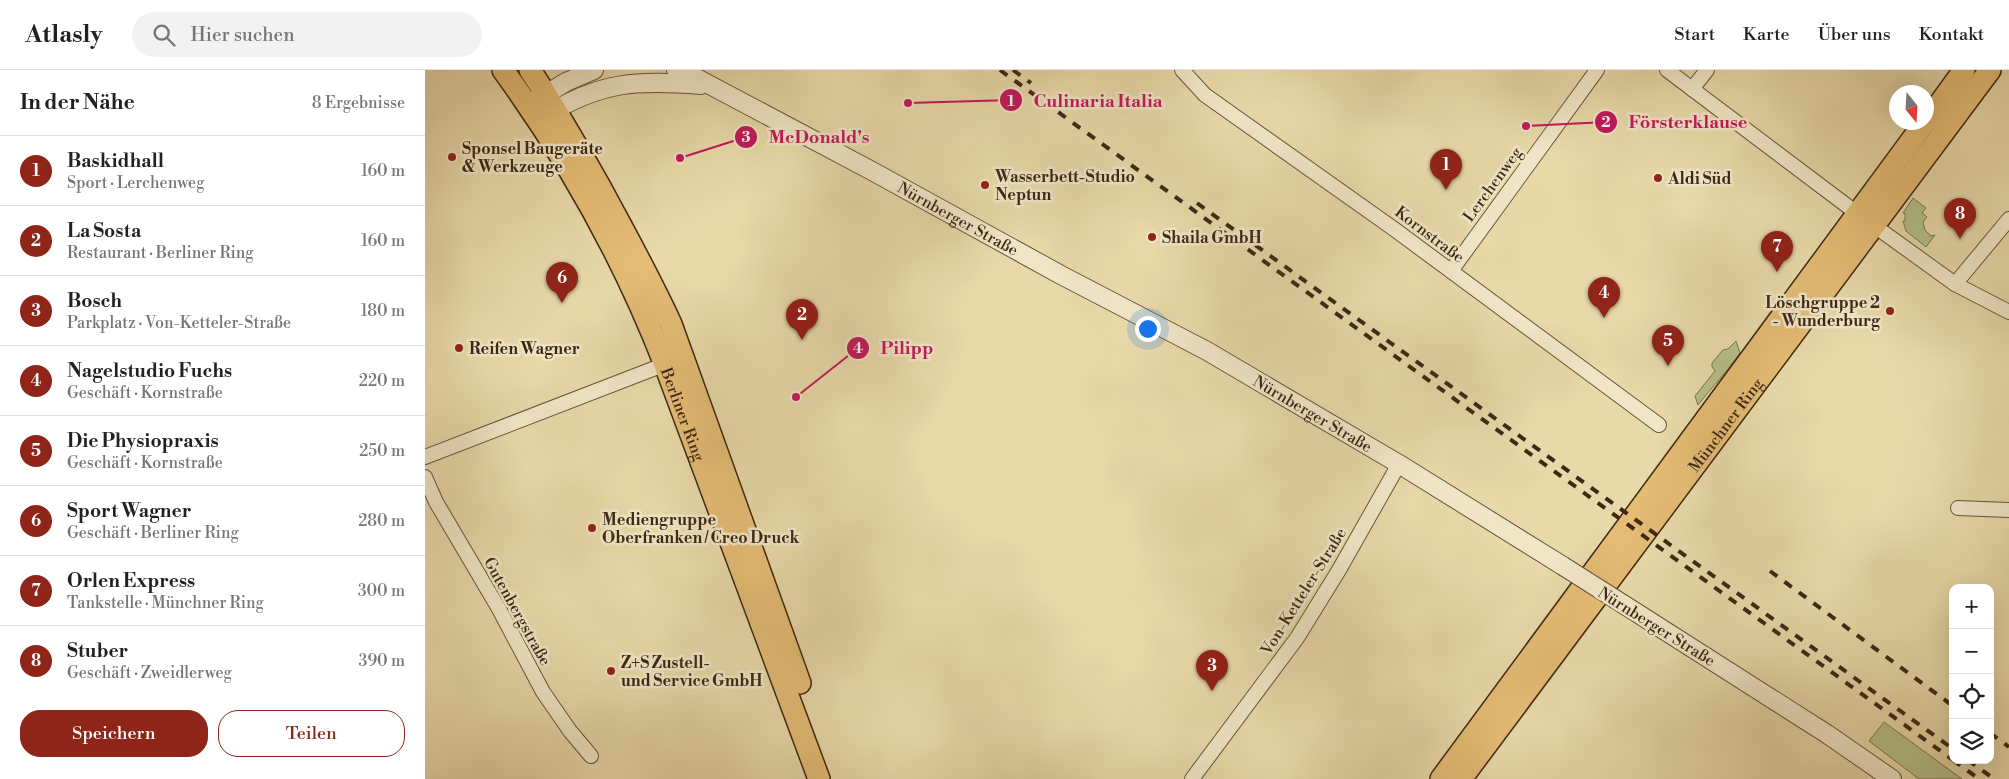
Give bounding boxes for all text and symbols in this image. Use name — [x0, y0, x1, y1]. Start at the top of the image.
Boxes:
search box — [132, 12, 482, 57]
text: Atlasly — [25, 20, 102, 50]
icon: search — [150, 21, 178, 49]
text: Hier suchen — [190, 23, 294, 47]
text: Start — [1674, 23, 1715, 46]
text: Karte — [1743, 23, 1790, 46]
text: Über uns — [1818, 23, 1891, 46]
text: Kontakt — [1919, 23, 1984, 46]
callout: Culinaria Italia — [998, 84, 1172, 117]
north arrow — [1889, 85, 1934, 130]
text: In der Nähe — [20, 90, 135, 116]
text: Culinaria Italia — [1033, 90, 1163, 113]
text: 1 — [1007, 92, 1015, 111]
text: 8 Ergebnisse — [312, 93, 405, 113]
callout: Försterklause — [1594, 106, 1757, 139]
text: Försterklause — [1629, 111, 1748, 134]
text: 2 — [1601, 113, 1611, 132]
callout: McDonald's — [733, 120, 879, 153]
text: McDonald's — [768, 126, 870, 149]
text: 3 — [741, 128, 751, 147]
place label: Sponsel Baugeräte & Werkzeuge — [462, 139, 603, 177]
street label: Lerchenweg — [1459, 143, 1527, 226]
text: Baskidhall — [67, 149, 164, 173]
pin: 1 — [1430, 149, 1462, 190]
marker: Sponsel Baugeräte & Werkzeuge — [446, 151, 458, 163]
text: 1 — [32, 161, 40, 181]
text: 160 m — [361, 161, 405, 181]
place label: Wasserbett-Studio Neptun — [994, 167, 1135, 205]
place label: Aldi Süd — [1667, 169, 1731, 189]
marker: Aldi Süd — [1652, 172, 1664, 184]
text: Sport · Lerchenweg — [67, 173, 204, 193]
street label: Nürnberger Straße — [894, 178, 1022, 261]
marker: Wasserbett-Studio Neptun — [979, 179, 991, 191]
pin: 8 — [1944, 198, 1976, 239]
street label: Kornstraße — [1391, 202, 1468, 267]
text: La Sosta — [67, 219, 141, 243]
place label: Shaila GmbH — [1162, 228, 1262, 248]
text: 2 — [31, 231, 41, 251]
text: 160 m — [361, 231, 405, 251]
marker: Shaila GmbH — [1146, 231, 1158, 243]
pin: 7 — [1761, 231, 1793, 272]
text: Restaurant · Berliner Ring — [67, 243, 254, 263]
pin: 6 — [546, 262, 578, 303]
pin: 4 — [1588, 277, 1620, 318]
text: Bosch — [67, 289, 122, 313]
place label: Löschgruppe 2 - Wunderburg — [1765, 293, 1881, 331]
pin: 2 — [786, 299, 818, 340]
text: 3 — [31, 301, 41, 321]
text: 180 m — [361, 301, 405, 321]
marker: Löschgruppe 2 - Wunderburg — [1884, 305, 1896, 317]
text: Parkplatz · Von-Ketteler-Straße — [67, 313, 291, 333]
your location — [1135, 316, 1161, 342]
pin: 5 — [1652, 325, 1684, 366]
callout: Pilipp — [846, 332, 944, 365]
text: Pilipp — [881, 337, 933, 360]
place label: Reifen Wagner — [469, 339, 580, 359]
text: 4 — [853, 339, 863, 358]
marker: Reifen Wagner — [453, 342, 465, 354]
text: Nagelstudio Fuchs — [67, 359, 232, 383]
street label: Berliner Ring — [656, 364, 709, 465]
text: 4 — [31, 371, 41, 391]
text: 220 m — [359, 371, 405, 391]
street label: Nürnberger Straße — [1249, 371, 1376, 457]
street label: Münchner Ring — [1685, 374, 1768, 476]
text: Geschäft · Kornstraße — [67, 383, 223, 403]
text: Die Physiopraxis — [67, 429, 219, 453]
text: 5 — [31, 441, 41, 461]
text: 250 m — [359, 441, 405, 461]
text: Geschäft · Kornstraße — [67, 453, 223, 473]
text: Sport Wagner — [67, 499, 191, 523]
place label: Mediengruppe Oberfranken / Creo Druck — [602, 510, 801, 548]
text: 6 — [31, 511, 41, 531]
text: 280 m — [358, 511, 405, 531]
marker: Mediengruppe Oberfranken / Creo Druck — [586, 522, 598, 534]
text: Geschäft · Berliner Ring — [67, 523, 239, 543]
street label: Von-Ketteler-Straße — [1256, 524, 1351, 660]
street label: Gutenbergstraße — [479, 554, 555, 669]
text: Orlen Express — [67, 569, 195, 593]
text: 7 — [31, 581, 41, 601]
text: 300 m — [358, 581, 405, 601]
street label: Nürnberger Straße — [1594, 583, 1719, 671]
map controls — [1949, 584, 1994, 764]
button: + — [1949, 584, 1994, 629]
text: Tankstelle · Münchner Ring — [67, 593, 264, 613]
button: − — [1949, 629, 1994, 674]
text: Stuber — [67, 639, 128, 663]
pin: 3 — [1196, 650, 1228, 691]
text: 8 — [31, 651, 41, 671]
text: 390 m — [359, 651, 405, 671]
place label: Z+S Zustell- und Service GmbH — [621, 653, 763, 691]
text: Geschäft · Zweidlerweg — [67, 663, 232, 683]
marker: Z+S Zustell- und Service GmbH — [605, 665, 617, 677]
button: locate — [1949, 674, 1994, 719]
button: Speichern — [20, 710, 208, 757]
button: Teilen — [218, 710, 405, 757]
button: layers — [1949, 719, 1994, 764]

